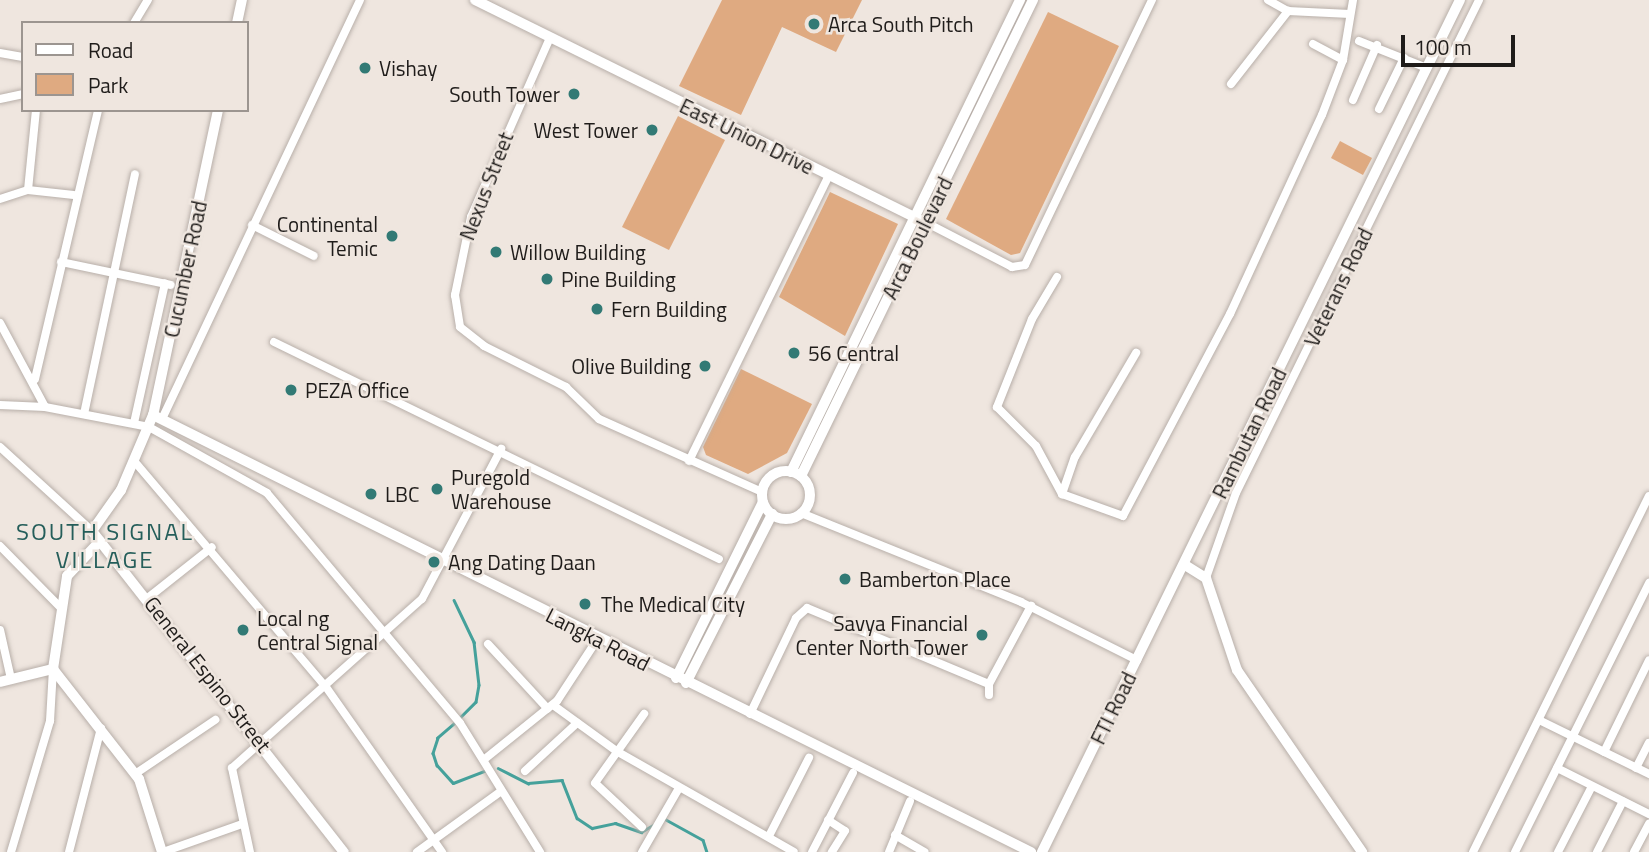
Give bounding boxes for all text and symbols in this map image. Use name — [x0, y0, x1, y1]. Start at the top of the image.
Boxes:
place label: Arca South Pitch — [828, 11, 974, 37]
marker: Arca South Pitch — [806, 16, 822, 32]
legend — [21, 21, 248, 112]
scale bar — [1404, 21, 1518, 65]
text: 100 m — [1414, 31, 1471, 63]
text: Road — [88, 34, 133, 66]
place label: Vishay — [379, 55, 437, 81]
marker: Vishay — [357, 60, 373, 76]
text: Park — [88, 69, 128, 101]
place label: South Tower — [449, 81, 560, 107]
marker: South Tower — [566, 86, 582, 102]
street label: East Union Drive — [676, 93, 818, 179]
place label: West Tower — [534, 117, 638, 143]
marker: West Tower — [644, 122, 660, 138]
street label: Nexus Street — [454, 128, 518, 244]
street label: Arca Boulevard — [877, 173, 957, 303]
street label: Cucumber Road — [158, 198, 212, 340]
place label: Continental Temic — [277, 211, 378, 261]
street label: Veterans Road — [1298, 224, 1378, 350]
marker: Continental Temic — [384, 228, 400, 244]
place label: Willow Building — [510, 239, 646, 265]
marker: Willow Building — [488, 244, 504, 260]
place label: Pine Building — [561, 266, 676, 292]
marker: Pine Building — [539, 271, 555, 287]
place label: Fern Building — [611, 296, 727, 322]
marker: Fern Building — [589, 301, 605, 317]
place label: 56 Central — [808, 340, 899, 366]
marker: 56 Central — [786, 345, 802, 361]
place label: Olive Building — [571, 353, 691, 379]
marker: Olive Building — [697, 358, 713, 374]
street label: Rambutan Road — [1206, 363, 1292, 503]
place label: PEZA Office — [305, 377, 409, 403]
marker: PEZA Office — [283, 382, 299, 398]
place label: Puregold Warehouse — [451, 464, 551, 514]
place label: LBC — [385, 481, 419, 507]
marker: Puregold Warehouse — [429, 481, 445, 497]
marker: LBC — [363, 486, 379, 502]
district label: SOUTH SIGNAL VILLAGE — [17, 518, 193, 574]
place label: Ang Dating Daan — [448, 549, 596, 575]
marker: Ang Dating Daan — [426, 554, 442, 570]
place label: Bamberton Place — [859, 566, 1011, 592]
marker: Bamberton Place — [837, 571, 853, 587]
street label: General Espino Street — [139, 591, 277, 757]
place label: The Medical City — [601, 591, 745, 617]
marker: The Medical City — [575, 594, 595, 614]
street label: Langka Road — [542, 602, 654, 676]
place label: Local ng Central Signal — [257, 605, 378, 655]
place label: Savya Financial Center North Tower — [796, 610, 968, 660]
marker: Local ng Central Signal — [235, 622, 251, 638]
marker: Savya Financial Center North Tower — [974, 627, 990, 643]
street label: FTI Road — [1085, 668, 1141, 748]

